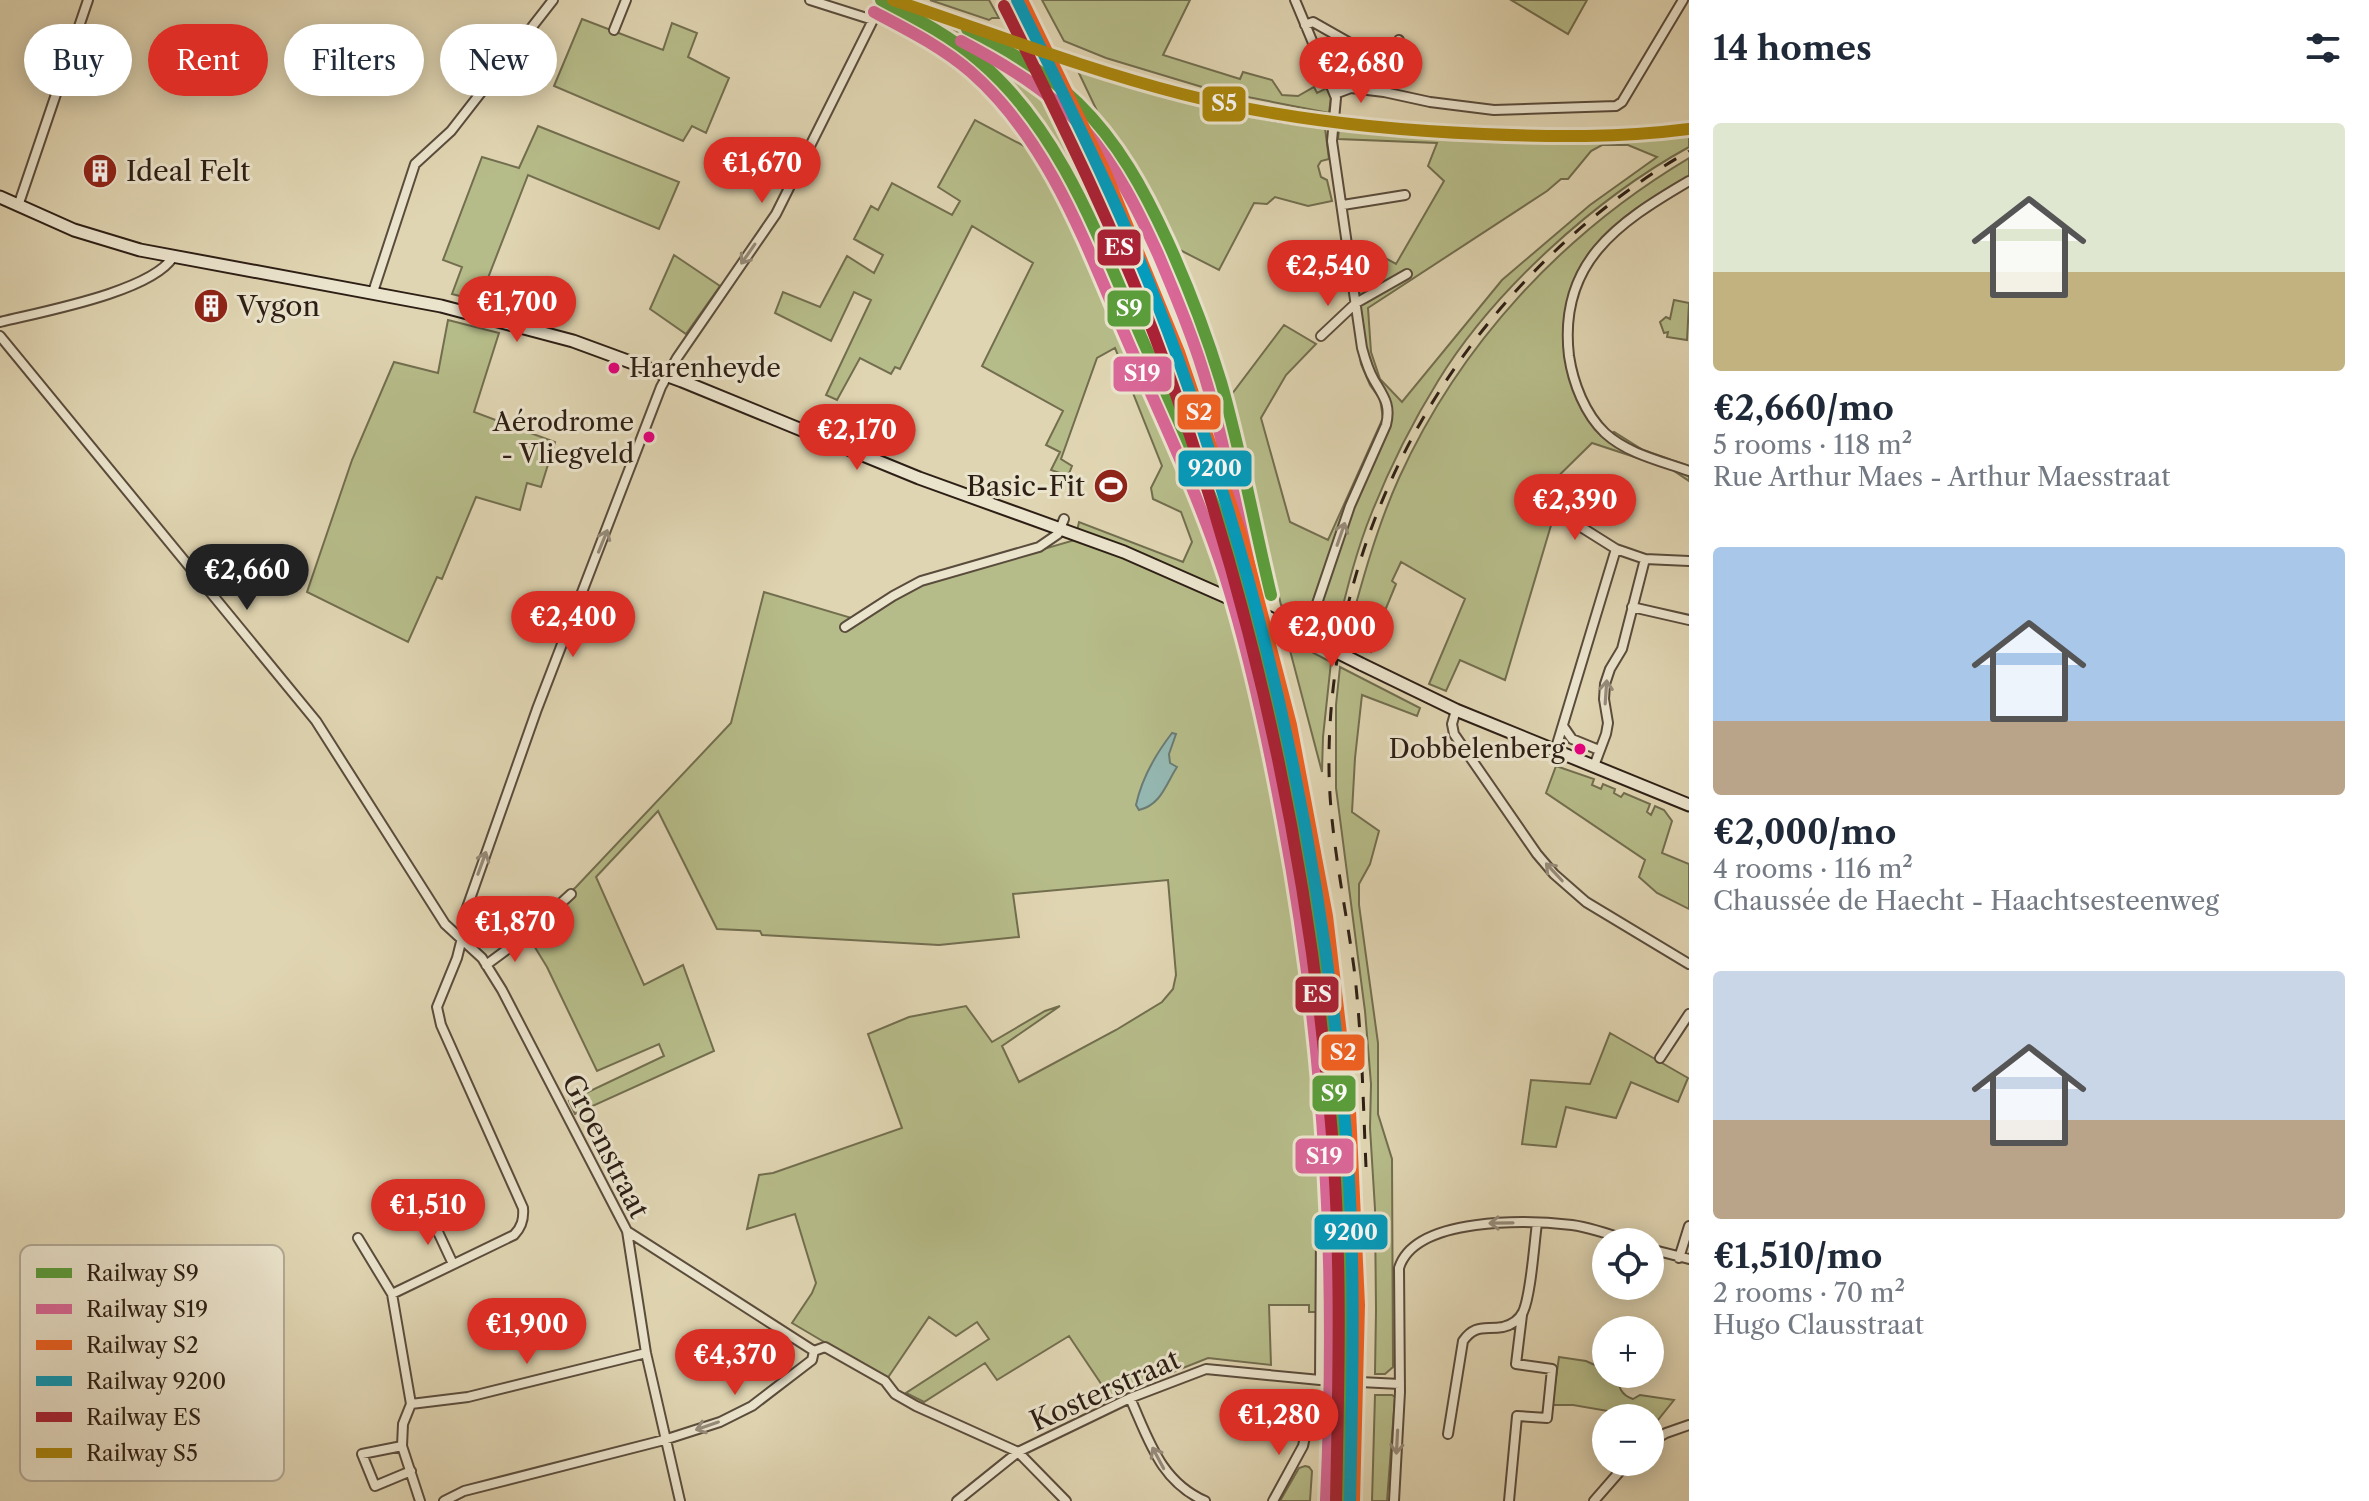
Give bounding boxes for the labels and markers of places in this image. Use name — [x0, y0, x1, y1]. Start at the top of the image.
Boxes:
pin: €2,680 — [1296, 37, 1426, 105]
pin: €1,670 — [697, 137, 827, 205]
building icon: Ideal Felt — [81, 152, 119, 190]
place label: Ideal Felt — [126, 154, 250, 188]
pin: €2,540 — [1263, 240, 1393, 308]
pin: €1,700 — [452, 276, 582, 344]
building icon: Vygon — [192, 287, 230, 325]
place label: Vygon — [236, 289, 320, 323]
place label: Harenheyde — [629, 352, 781, 384]
marker: Harenheyde — [606, 360, 622, 376]
pin: €2,170 — [792, 404, 922, 472]
place label: Aérodrome - Vliegveld — [492, 406, 634, 470]
marker: Aérodrome - Vliegveld — [641, 429, 657, 445]
sports icon: Basic-Fit — [1092, 467, 1130, 505]
place label: Basic-Fit — [966, 469, 1085, 503]
pin: €2,390 — [1510, 474, 1640, 542]
pin: €2,660 — [182, 544, 312, 612]
pin: €2,400 — [508, 591, 638, 659]
pin: €2,000 — [1267, 601, 1397, 669]
place label: Dobbelenberg — [1389, 733, 1565, 765]
marker: Dobbelenberg — [1572, 741, 1588, 757]
pin: €1,870 — [450, 896, 580, 964]
pin: €1,510 — [363, 1179, 493, 1247]
pin: €1,900 — [462, 1298, 592, 1366]
pin: €4,370 — [670, 1329, 800, 1397]
pin: €1,280 — [1214, 1389, 1344, 1457]

